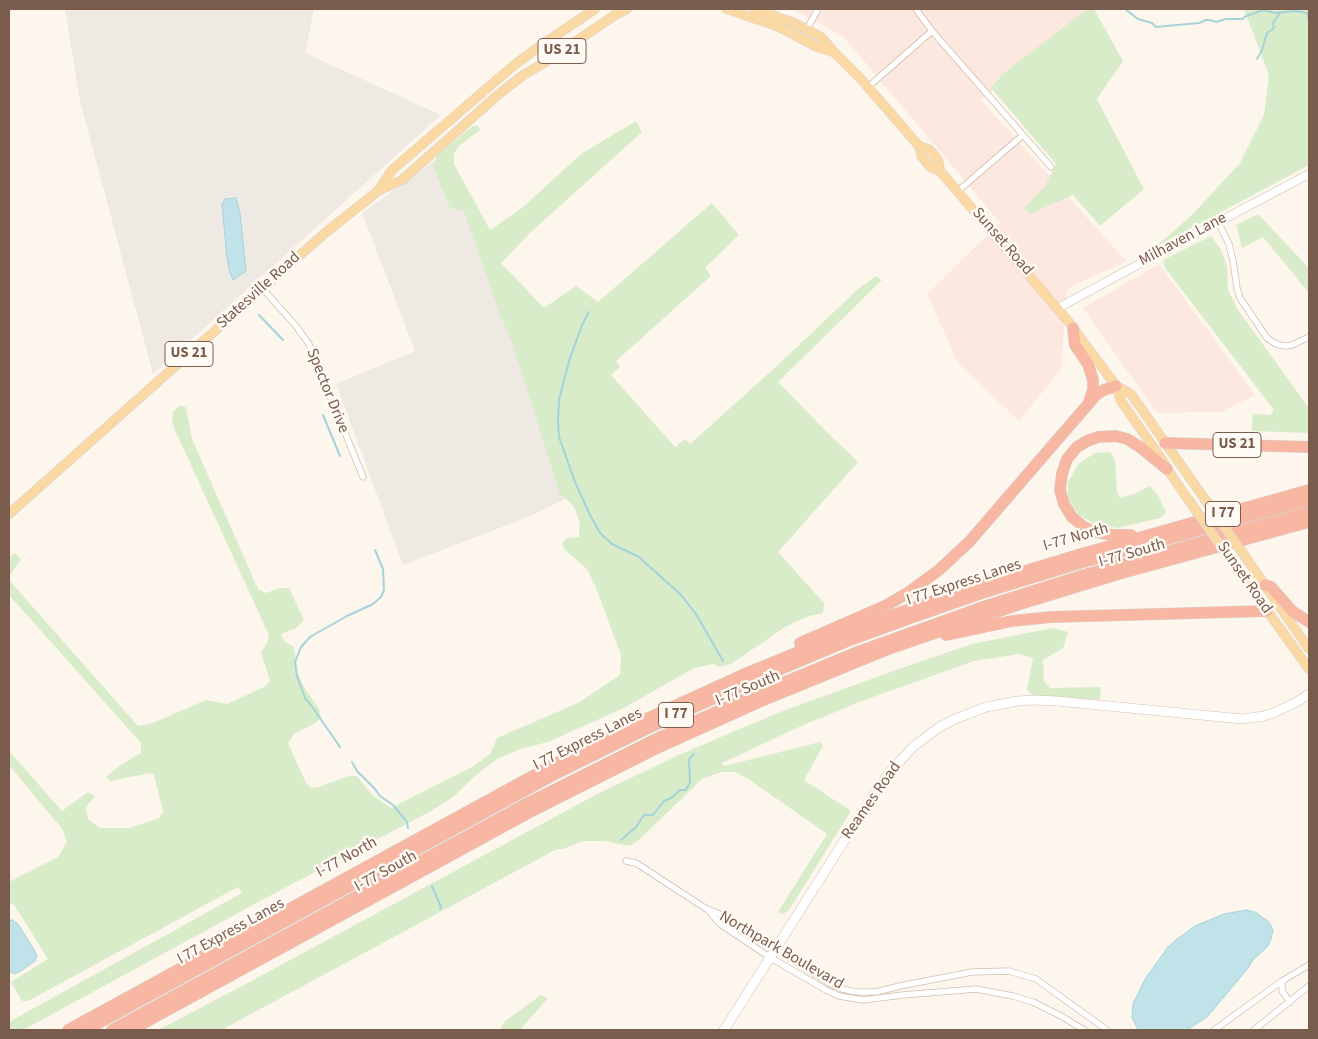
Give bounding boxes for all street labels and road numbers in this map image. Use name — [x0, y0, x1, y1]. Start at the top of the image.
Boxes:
road number: US 21 — [538, 38, 586, 64]
street label: Sunset Road — [967, 204, 1037, 280]
street label: Milhaven Lane — [1136, 209, 1230, 271]
street label: Statesville Road — [213, 248, 305, 334]
road number: US 21 — [165, 342, 213, 366]
street label: Spector Drive — [301, 346, 353, 436]
road number: US 21 — [1213, 432, 1261, 458]
road number: I 77 — [1206, 502, 1240, 526]
street label: I-77 North — [1041, 520, 1111, 556]
street label: I-77 South — [1097, 535, 1167, 573]
street label: Sunset Road — [1212, 538, 1276, 618]
street label: I 77 Express Lanes — [904, 555, 1024, 611]
street label: I-77 South — [713, 667, 783, 711]
road number: I 77 — [658, 702, 694, 728]
street label: I 77 Express Lanes — [530, 704, 646, 776]
street label: Reames Road — [838, 759, 906, 843]
street label: I-77 North — [313, 833, 381, 883]
street label: I-77 South — [351, 847, 421, 897]
street label: I 77 Express Lanes — [174, 895, 288, 969]
street label: Northpark Boulevard — [715, 908, 847, 994]

